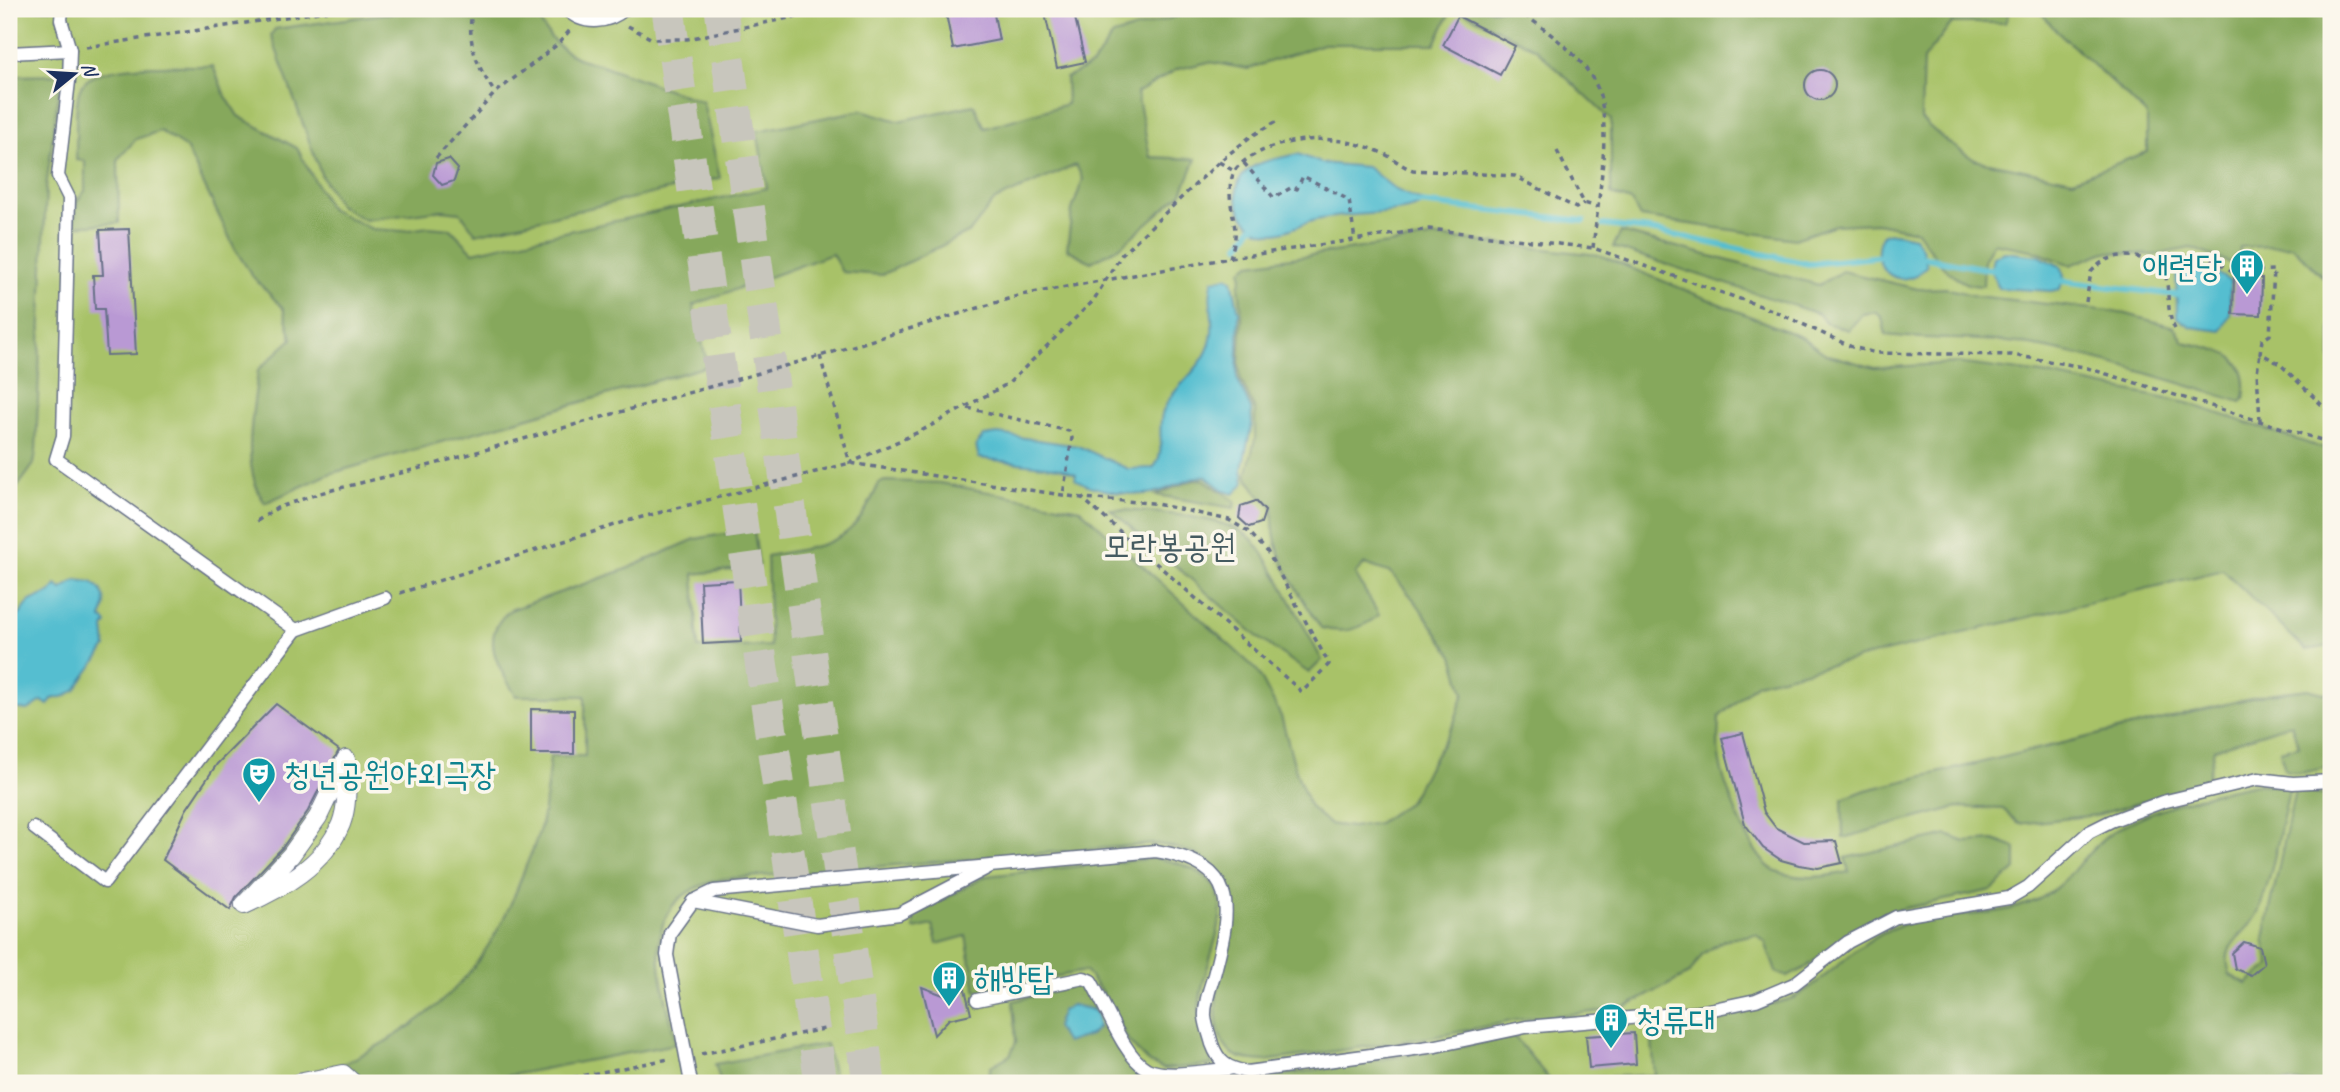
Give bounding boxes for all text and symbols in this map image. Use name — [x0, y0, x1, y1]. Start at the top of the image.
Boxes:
north arrow — [38, 38, 108, 108]
text: N — [76, 60, 103, 81]
place label: 애련당 — [2142, 245, 2222, 287]
building icon: 애련당 — [2228, 247, 2266, 296]
park label: 모란봉공원 — [1104, 525, 1236, 567]
place label: 청년공원야외극장 — [284, 753, 496, 795]
theatre icon: 청년공원야외극장 — [240, 755, 278, 804]
place label: 해방탑 — [974, 957, 1054, 999]
building icon: 해방탑 — [930, 959, 968, 1008]
place label: 청류대 — [1636, 999, 1716, 1041]
building icon: 청류대 — [1592, 1001, 1630, 1050]

